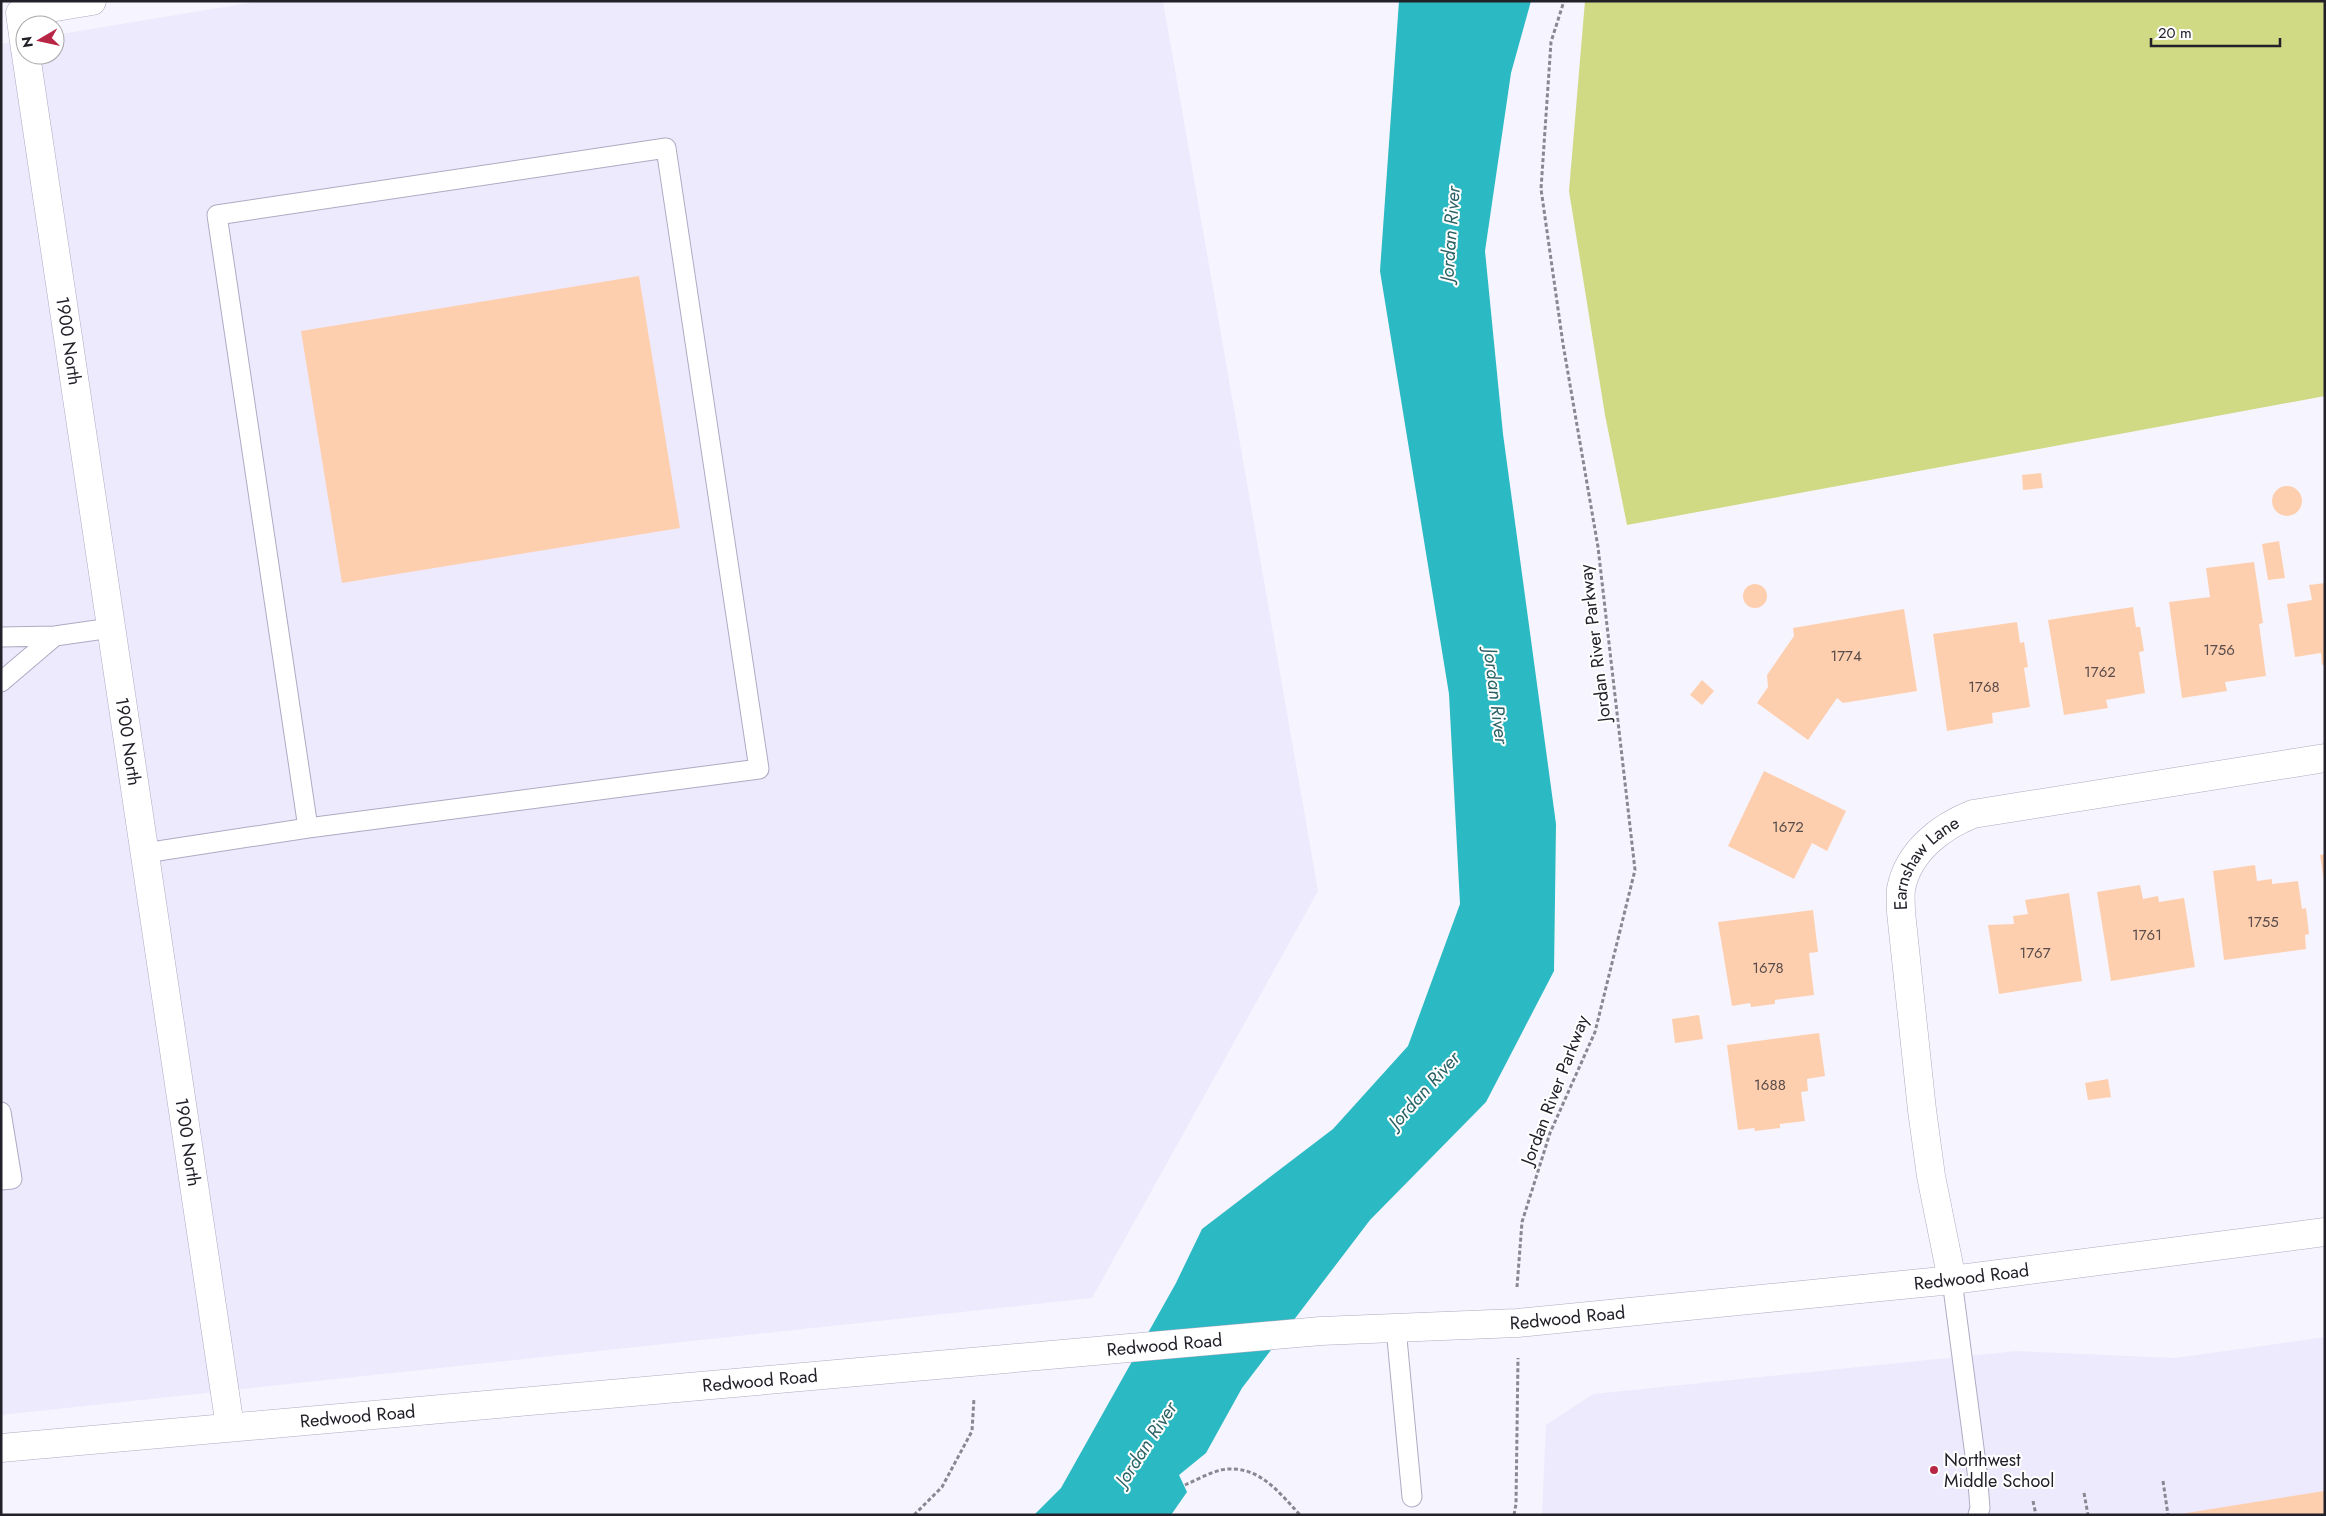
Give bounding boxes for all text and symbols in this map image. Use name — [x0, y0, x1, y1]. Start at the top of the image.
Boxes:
north arrow — [15, 15, 65, 65]
scale bar — [2151, 15, 2280, 47]
text: 20 m — [2158, 22, 2192, 44]
text: N — [16, 35, 38, 49]
water label: Jordan River — [1433, 184, 1467, 287]
street label: 1900 North — [49, 295, 88, 387]
street label: Jordan River Parkway — [1572, 563, 1618, 725]
house number: 1756 — [2203, 639, 2235, 661]
water label: Jordan River — [1476, 643, 1515, 747]
house number: 1774 — [1830, 645, 1862, 667]
house number: 1762 — [2084, 661, 2116, 683]
house number: 1768 — [1968, 676, 2000, 698]
street label: 1900 North — [109, 695, 147, 788]
street label: Earnshaw Lane — [1888, 810, 1964, 911]
house number: 1672 — [1772, 816, 1804, 838]
house number: 1755 — [2247, 911, 2279, 933]
house number: 1761 — [2132, 924, 2162, 946]
house number: 1767 — [2019, 942, 2051, 964]
house number: 1678 — [1752, 957, 1784, 979]
street label: Jordan River Parkway — [1514, 1011, 1596, 1170]
water label: Jordan River — [1379, 1044, 1467, 1138]
house number: 1688 — [1754, 1074, 1786, 1096]
street label: 1900 North — [168, 1096, 207, 1188]
street label: Redwood Road — [1913, 1257, 2030, 1297]
street label: Redwood Road — [1509, 1299, 1626, 1336]
street label: Redwood Road — [1106, 1327, 1223, 1363]
street label: Redwood Road — [701, 1363, 819, 1399]
water label: Jordan River — [1106, 1395, 1184, 1495]
street label: Redwood Road — [299, 1398, 416, 1434]
place label: Northwest Middle School — [1944, 1447, 2054, 1494]
marker: Northwest Middle School — [1928, 1464, 1940, 1476]

